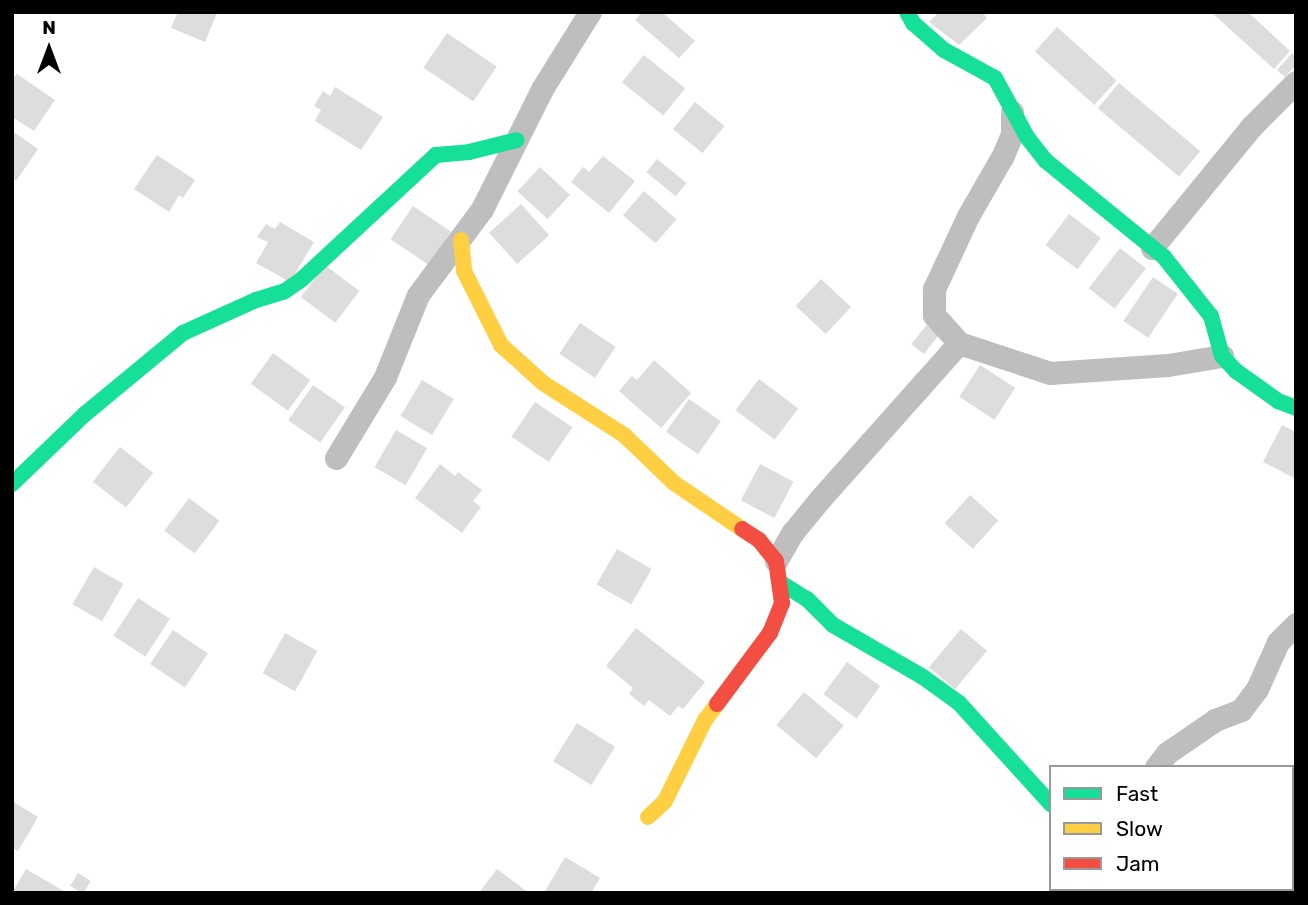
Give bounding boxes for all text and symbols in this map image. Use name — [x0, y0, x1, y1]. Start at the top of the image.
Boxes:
north arrow — [14, 14, 84, 84]
text: N — [42, 16, 56, 39]
legend — [1049, 765, 1294, 891]
text: Fast — [1116, 781, 1158, 806]
text: Slow — [1116, 816, 1163, 841]
text: Jam — [1116, 851, 1160, 876]

